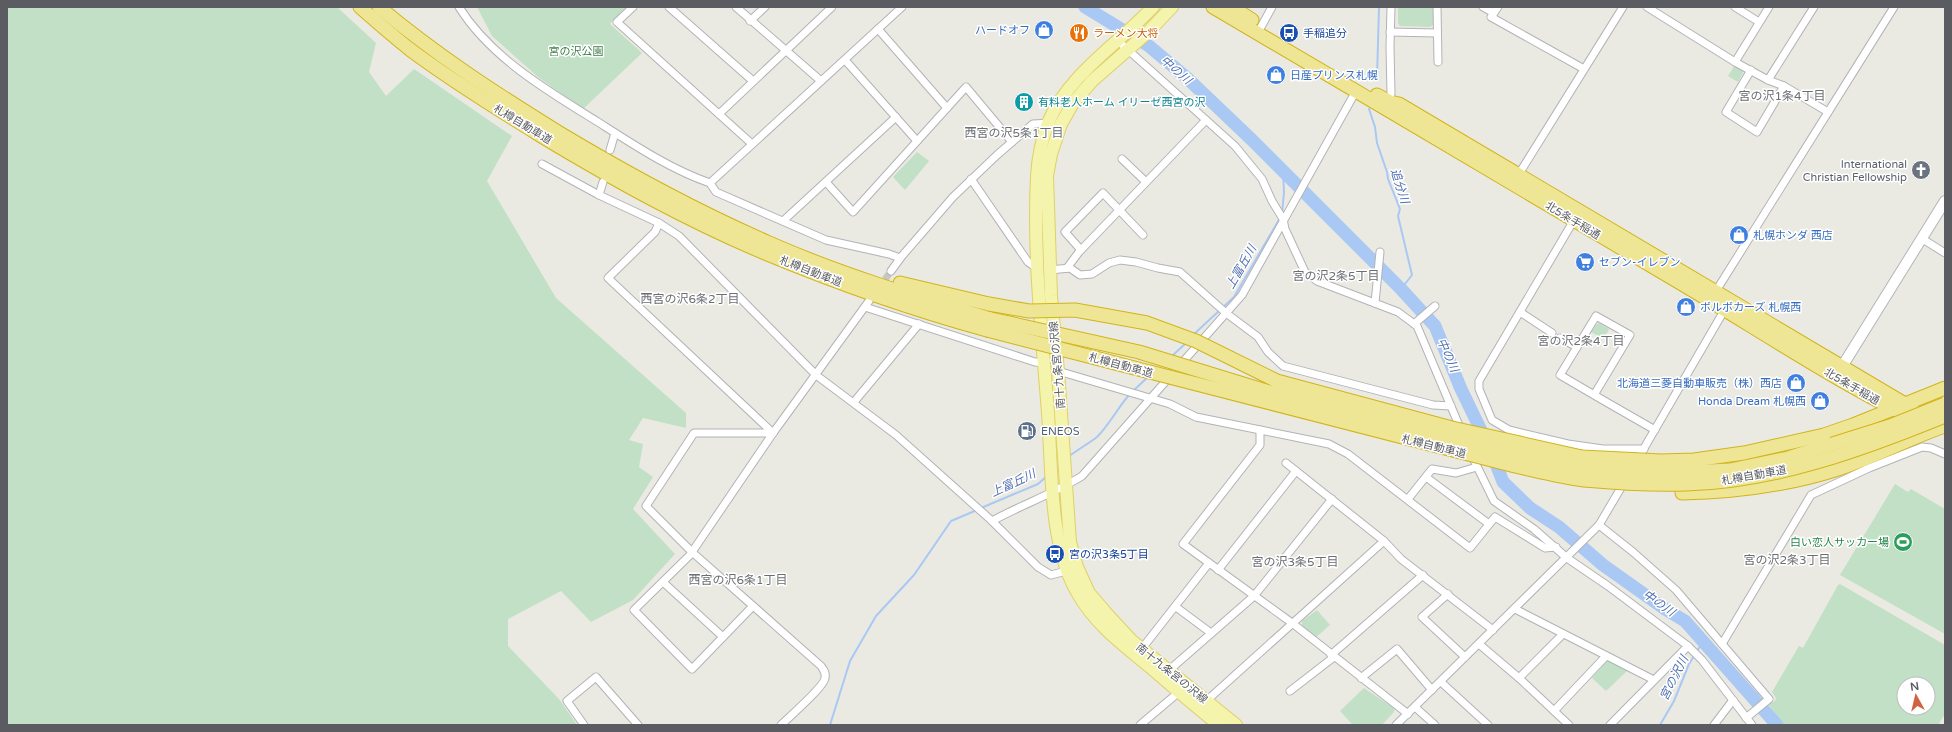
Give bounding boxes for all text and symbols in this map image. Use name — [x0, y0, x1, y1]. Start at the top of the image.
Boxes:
shop icon: ハードオフ — [1033, 19, 1055, 41]
restaurant icon: ラーメン大将 — [1068, 22, 1090, 44]
bus stop icon: 手稲追分 — [1278, 22, 1300, 44]
place label: ハードオフ — [975, 24, 1030, 37]
place label: ラーメン大将 — [1093, 27, 1159, 40]
place label: 手稲追分 — [1303, 27, 1347, 40]
park label: 宮の沢公園 — [549, 45, 604, 58]
water label: 中の川 — [1158, 53, 1196, 88]
shop icon: 日産プリンス札幌 — [1265, 64, 1287, 86]
place label: 日産プリンス札幌 — [1290, 69, 1378, 82]
district label: 宮の沢1条4丁目 — [1738, 89, 1826, 103]
building icon: 有料老人ホーム イリーゼ西宮の沢 — [1013, 91, 1035, 113]
place label: 有料老人ホーム イリーゼ西宮の沢 — [1038, 96, 1206, 109]
street label: 札樽自動車道 — [491, 102, 554, 147]
district label: 西宮の沢5条1丁目 — [964, 126, 1064, 140]
place label: International Christian Fellowship — [1803, 158, 1907, 184]
church icon: International Christian Fellowship — [1910, 159, 1932, 181]
water label: 追分川 — [1388, 167, 1413, 207]
street label: 北5条手稲通 — [1543, 199, 1603, 242]
shop icon: 札幌ホンダ 西店 — [1728, 224, 1750, 246]
place label: 札幌ホンダ 西店 — [1753, 229, 1833, 242]
water label: 上富丘川 — [1223, 241, 1260, 291]
supermarket icon: セブン-イレブン — [1574, 251, 1596, 273]
street label: 札樽自動車道 — [778, 254, 844, 289]
place label: セブン-イレブン — [1599, 256, 1681, 269]
district label: 宮の沢2条5丁目 — [1292, 269, 1380, 283]
district label: 西宮の沢6条2丁目 — [640, 292, 740, 306]
shop icon: ボルボカーズ 札幌西 — [1675, 296, 1697, 318]
place label: ボルボカーズ 札幌西 — [1700, 301, 1801, 314]
street label: 南十九条宮の沢線 — [1047, 321, 1068, 409]
district label: 宮の沢2条4丁目 — [1537, 334, 1625, 348]
water label: 中の川 — [1434, 336, 1463, 376]
street label: 札樽自動車道 — [1087, 351, 1154, 380]
street label: 北5条手稲通 — [1822, 365, 1882, 408]
shop icon: 北海道三菱自動車販売（株）西店 — [1785, 372, 1807, 394]
place label: 北海道三菱自動車販売（株）西店 — [1617, 377, 1782, 390]
shop icon: Honda Dream 札幌西 — [1809, 390, 1831, 412]
place label: Honda Dream 札幌西 — [1698, 395, 1806, 408]
fuel station icon: ENEOS — [1016, 420, 1038, 442]
place label: ENEOS — [1041, 425, 1080, 438]
street label: 札樽自動車道 — [1400, 432, 1467, 461]
street label: 札樽自動車道 — [1720, 463, 1788, 488]
water label: 上富丘川 — [988, 466, 1040, 499]
sports icon: 白い恋人サッカー場 — [1892, 531, 1914, 553]
place label: 白い恋人サッカー場 — [1790, 536, 1889, 549]
bus stop icon: 宮の沢3条5丁目 — [1044, 543, 1066, 565]
place label: 宮の沢3条5丁目 — [1069, 548, 1149, 561]
district label: 宮の沢2条3丁目 — [1743, 553, 1831, 567]
district label: 宮の沢3条5丁目 — [1251, 555, 1339, 569]
district label: 西宮の沢6条1丁目 — [688, 573, 788, 587]
water label: 中の川 — [1640, 587, 1679, 620]
street label: 南十九条宮の沢線 — [1133, 641, 1210, 706]
water label: 宮の沢川 — [1657, 652, 1692, 703]
north arrow — [1896, 676, 1936, 716]
text: N — [1909, 680, 1920, 694]

